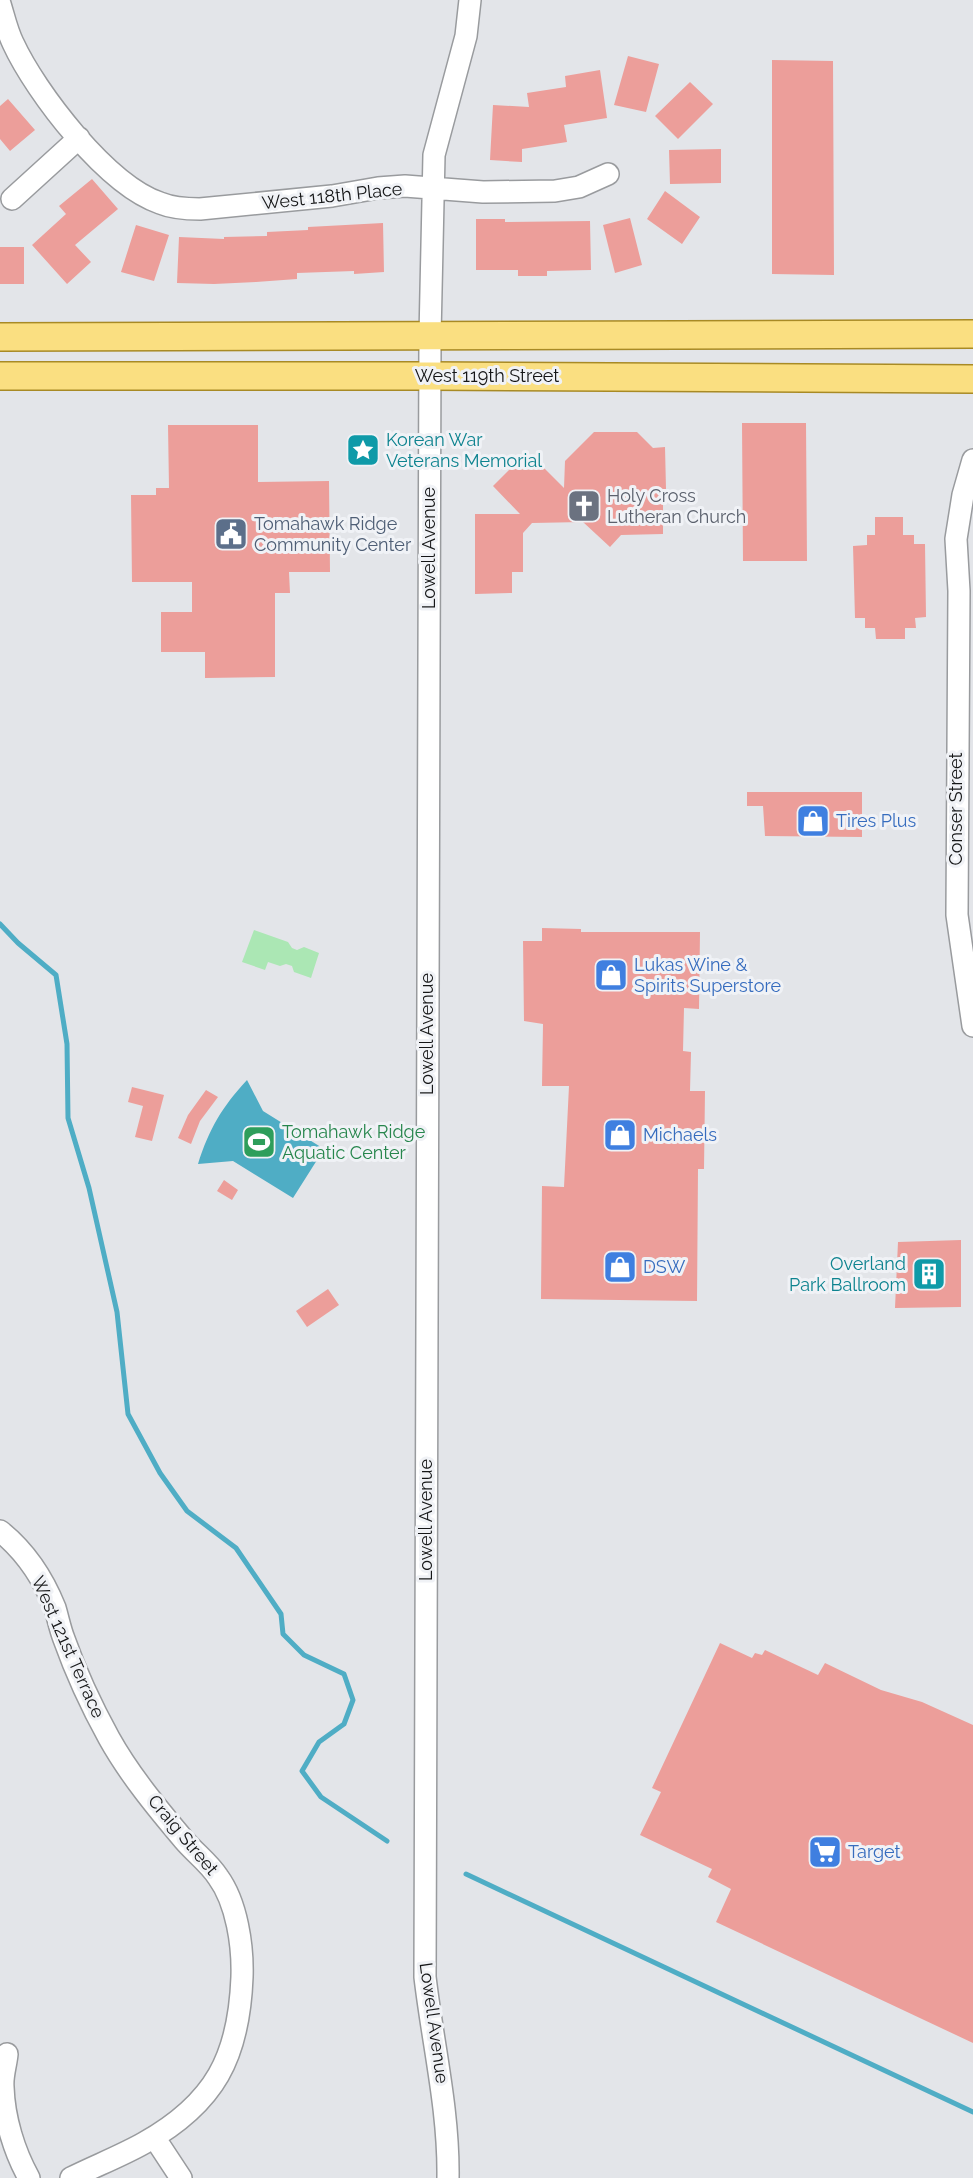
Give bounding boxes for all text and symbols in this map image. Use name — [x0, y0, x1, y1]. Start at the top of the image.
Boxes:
street label: West 118th Place — [261, 178, 404, 213]
street label: West 119th Street — [415, 365, 559, 386]
place label: Korean War Veterans Memorial — [386, 429, 542, 471]
place icon: Korean War Veterans Memorial — [345, 432, 381, 468]
place label: Holy Cross Lutheran Church — [607, 485, 746, 527]
street label: Lowell Avenue — [418, 487, 439, 609]
church icon: Holy Cross Lutheran Church — [566, 488, 602, 524]
place label: Tomahawk Ridge Community Center — [254, 513, 412, 555]
public building icon: Tomahawk Ridge Community Center — [213, 516, 249, 552]
street label: Conser Street — [945, 752, 966, 866]
shop icon: Tires Plus — [795, 803, 831, 839]
place label: Tires Plus — [836, 810, 917, 831]
place label: Lukas Wine & Spirits Superstore — [634, 954, 781, 996]
shop icon: Lukas Wine & Spirits Superstore — [593, 957, 629, 993]
street label: Lowell Avenue — [416, 973, 437, 1095]
shop icon: Michaels — [602, 1117, 638, 1153]
place label: Tomahawk Ridge Aquatic Center — [282, 1121, 426, 1163]
sports icon: Tomahawk Ridge Aquatic Center — [241, 1124, 277, 1160]
place label: Michaels — [643, 1124, 717, 1145]
shop icon: DSW — [602, 1249, 638, 1285]
place label: Overland Park Ballroom — [789, 1253, 906, 1295]
place label: DSW — [643, 1256, 686, 1277]
building icon: Overland Park Ballroom — [911, 1256, 947, 1292]
street label: Lowell Avenue — [415, 1459, 436, 1581]
street label: West 121st Terrace — [28, 1572, 109, 1722]
street label: Craig Street — [144, 1790, 223, 1879]
supermarket icon: Target — [807, 1834, 843, 1870]
place label: Target — [848, 1841, 901, 1862]
street label: Lowell Avenue — [416, 1961, 453, 2085]

